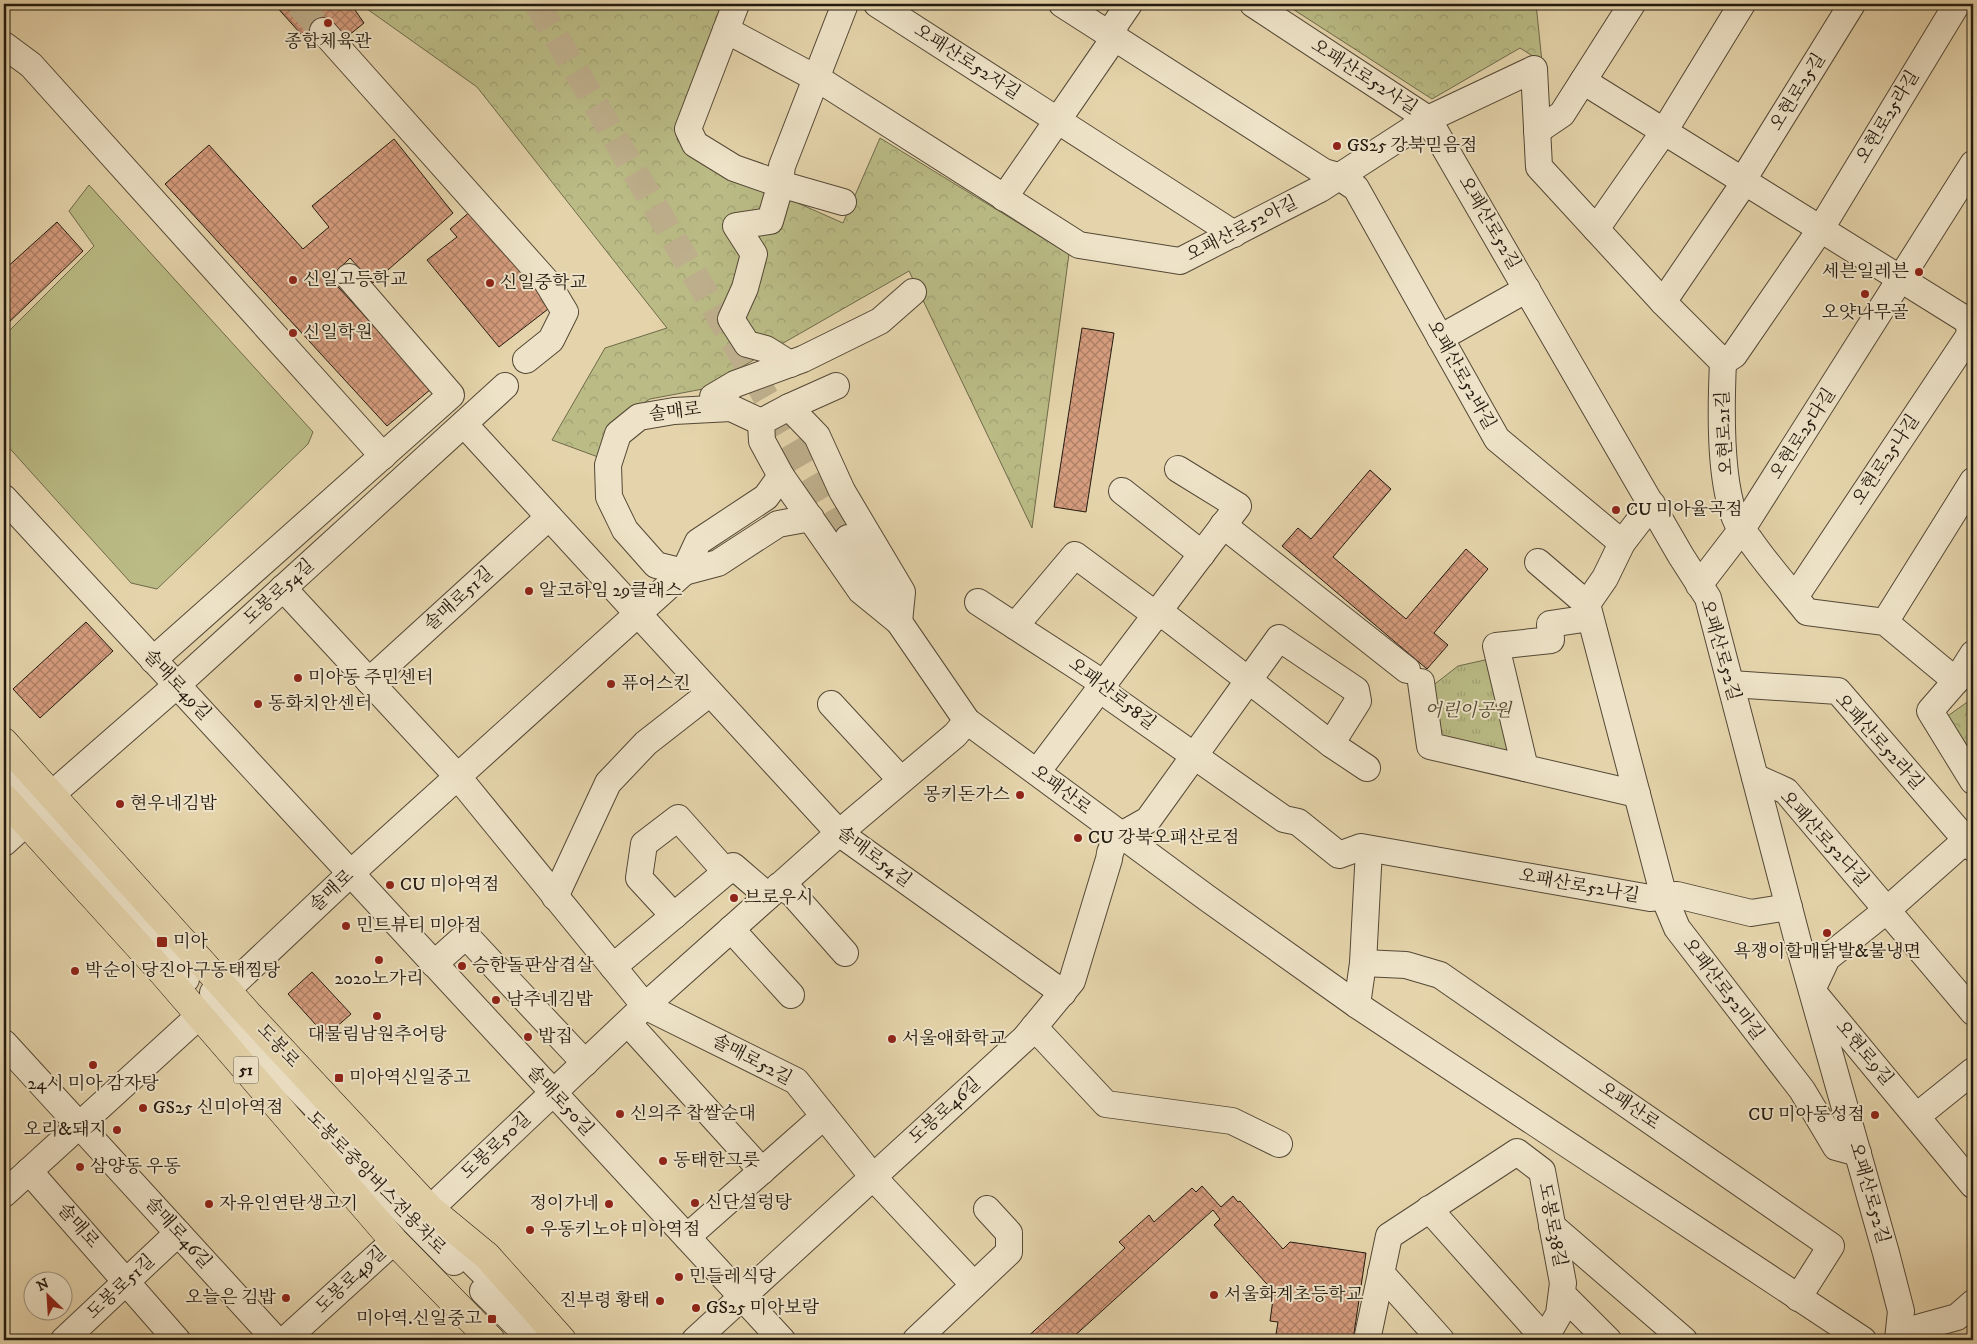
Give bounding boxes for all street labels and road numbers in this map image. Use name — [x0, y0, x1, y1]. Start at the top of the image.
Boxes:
street label: 오패산로52자길 — [910, 20, 1024, 104]
street label: 오패산로52사길 — [1307, 35, 1421, 119]
street label: 오현로25길 — [1766, 49, 1830, 135]
street label: 오현로25라길 — [1852, 66, 1924, 168]
street label: 오패산로52길 — [1453, 172, 1525, 274]
street label: 오패산로52아길 — [1183, 191, 1301, 267]
street label: 오패산로52바길 — [1422, 316, 1500, 434]
street label: 오현로25다길 — [1765, 384, 1841, 484]
street label: 오현로21길 — [1712, 390, 1738, 476]
street label: 솔매로 — [648, 398, 702, 426]
street label: 오현로25나길 — [1848, 410, 1924, 510]
street label: 도봉로54길 — [239, 554, 319, 630]
street label: 솔매로51길 — [420, 562, 498, 636]
street label: 오패산로52길 — [1695, 597, 1745, 703]
street label: 솔매로49길 — [139, 645, 215, 725]
street label: 오패산로58길 — [1064, 653, 1160, 735]
street label: 오패산로52라길 — [1830, 689, 1928, 795]
street label: 오패산로 — [1027, 760, 1095, 820]
street label: 오패산로52다길 — [1775, 786, 1873, 892]
street label: 솔매로54길 — [832, 822, 916, 892]
street label: 솔매로 — [305, 865, 359, 917]
street label: 오패산로52나길 — [1517, 865, 1641, 907]
street label: 오패산로52마길 — [1677, 934, 1769, 1044]
street label: 오현로9길 — [1830, 1016, 1898, 1090]
street label: 도봉로 — [252, 1019, 304, 1073]
street label: 솔매로52길 — [708, 1030, 796, 1090]
road number: 51 — [234, 1056, 258, 1084]
street label: 솔매로50길 — [522, 1061, 598, 1141]
street label: 도봉로46길 — [904, 1073, 986, 1149]
street label: 오패산로 — [1594, 1077, 1664, 1135]
street label: 도봉로중앙버스전용차로 — [302, 1107, 450, 1259]
street label: 도봉로50길 — [456, 1108, 536, 1184]
street label: 오패산로52길 — [1844, 1140, 1894, 1246]
street label: 도봉로38길 — [1533, 1181, 1571, 1269]
street label: 솔매로46길 — [140, 1192, 216, 1274]
street label: 솔매로 — [53, 1199, 103, 1253]
street label: 도봉로49길 — [311, 1242, 391, 1318]
street label: 도봉로51길 — [82, 1250, 160, 1324]

